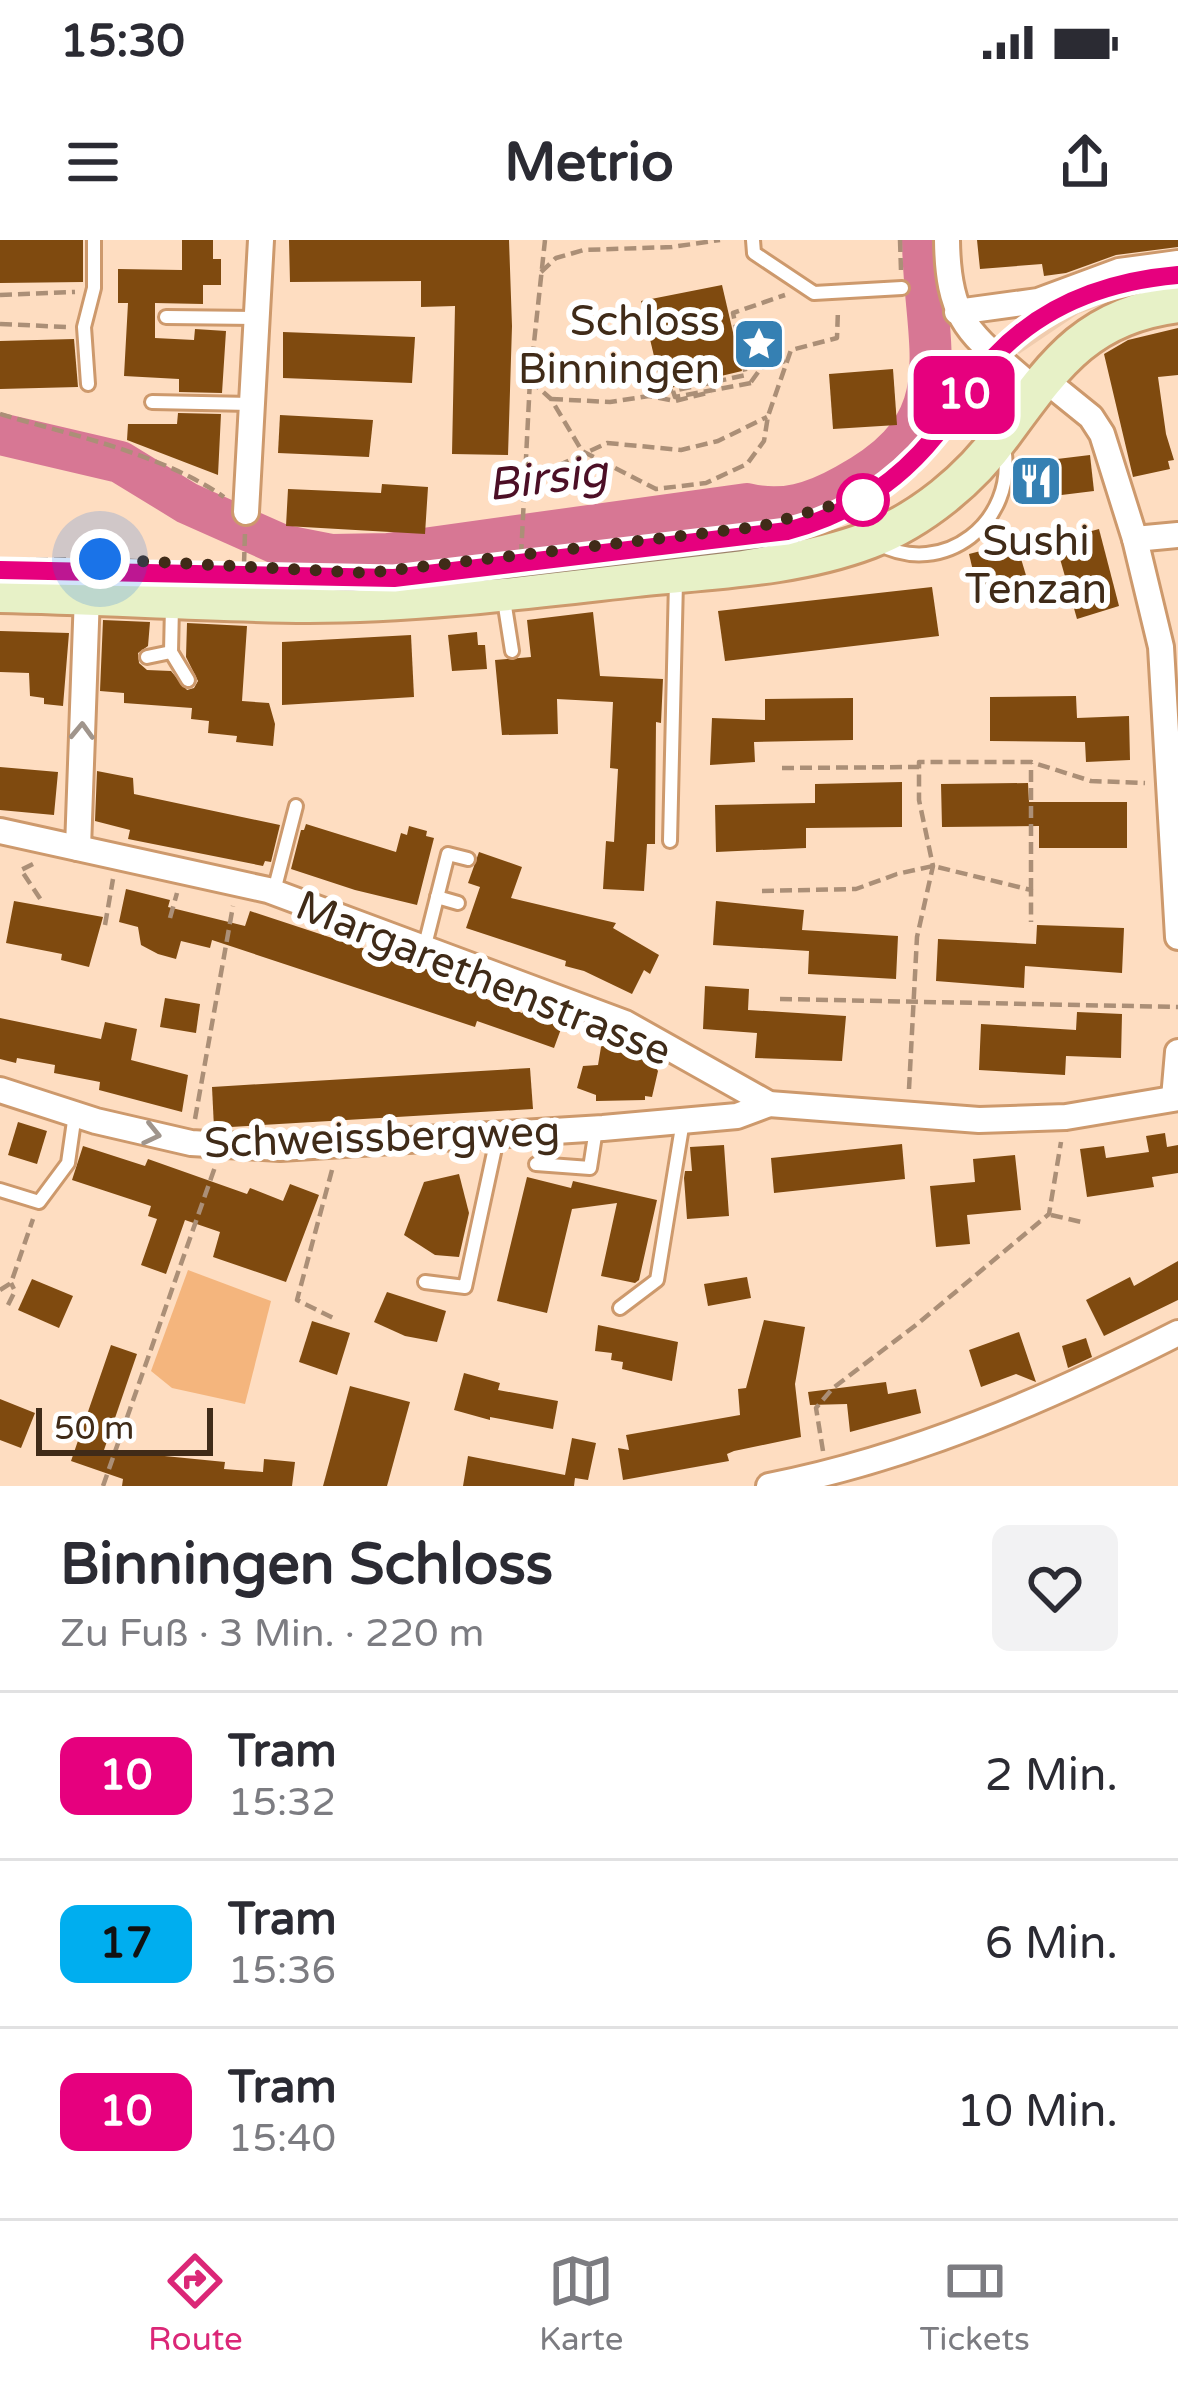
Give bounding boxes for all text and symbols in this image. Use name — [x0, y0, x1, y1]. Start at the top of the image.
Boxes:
text: 15:30 — [60, 15, 185, 69]
icon: menu — [60, 129, 126, 195]
icon: share — [1052, 129, 1118, 195]
text: Metrio — [504, 130, 674, 195]
place label: Schloss Binningen — [518, 296, 720, 395]
place icon: Schloss Binningen — [731, 316, 787, 372]
line badge: 10 — [910, 356, 1018, 434]
text: 10 — [938, 369, 990, 420]
water label: Birsig — [484, 445, 613, 513]
restaurant icon: Sushi Tenzan — [1008, 453, 1064, 509]
unlabelled marker — [838, 475, 888, 525]
place label: Sushi Tenzan — [965, 516, 1107, 615]
your location — [70, 529, 130, 589]
one-way arrow — [69, 721, 95, 740]
street label: Margarethenstrasse — [289, 880, 678, 1077]
street label: Schweissbergweg — [203, 1106, 561, 1169]
one-way arrow — [142, 1121, 162, 1146]
scale bar — [36, 1402, 213, 1455]
text: 50 m — [54, 1409, 134, 1448]
button: heart — [992, 1525, 1118, 1651]
text: Binningen Schloss — [60, 1531, 553, 1599]
text: Zu Fuß · 3 Min. · 220 m — [60, 1610, 484, 1657]
text: Tram — [228, 1725, 337, 1779]
text: 2 Min. — [985, 1749, 1118, 1803]
text: 10 — [100, 1750, 152, 1801]
text: 15:32 — [228, 1779, 336, 1826]
text: Tram — [228, 1893, 337, 1947]
text: 6 Min. — [985, 1917, 1118, 1971]
text: 17 — [100, 1918, 152, 1969]
text: 15:36 — [228, 1947, 336, 1994]
text: Tram — [228, 2061, 337, 2115]
text: 10 Min. — [956, 2085, 1118, 2139]
text: 10 — [100, 2086, 152, 2137]
text: 15:40 — [228, 2115, 336, 2162]
tab: Route — [148, 2248, 243, 2359]
tab: Karte — [539, 2248, 623, 2359]
tab: Tickets — [920, 2248, 1030, 2359]

